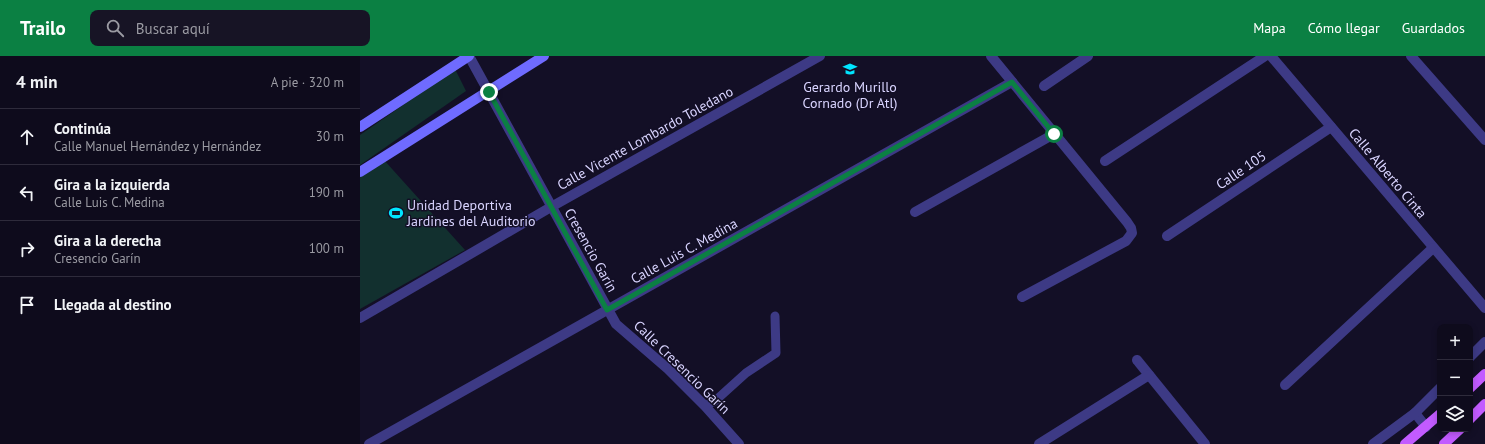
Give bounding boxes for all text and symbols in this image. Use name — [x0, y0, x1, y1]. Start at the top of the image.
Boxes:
search box — [90, 10, 370, 46]
text: Trailo — [20, 16, 66, 40]
icon: search — [104, 17, 126, 39]
text: Buscar aquí — [136, 19, 210, 38]
text: Mapa — [1253, 19, 1286, 37]
text: Cómo llegar — [1308, 19, 1380, 37]
text: Guardados — [1402, 19, 1465, 37]
school or university icon: Gerardo Murillo Cornado (Dr Atl) — [842, 61, 858, 77]
text: 4 min — [16, 71, 57, 93]
text: A pie · 320 m — [271, 74, 344, 91]
place label: Gerardo Murillo Cornado (Dr Atl) — [802, 78, 898, 112]
street label: Calle Vicente Lombardo Toledano — [554, 82, 736, 194]
route end — [480, 83, 498, 101]
text: Continúa — [54, 119, 111, 138]
street label: Calle Alberto Cinta — [1345, 124, 1431, 222]
route start — [1045, 125, 1063, 143]
icon: ahead — [16, 126, 38, 148]
text: 30 m — [316, 128, 344, 145]
text: Calle Manuel Hernández y Hernández — [54, 138, 261, 155]
street label: Calle 105 — [1212, 147, 1270, 193]
text: Gira a la izquierda — [54, 175, 170, 194]
icon: left — [16, 182, 38, 204]
text: 190 m — [309, 184, 344, 201]
text: Calle Luis C. Medina — [54, 194, 165, 211]
place label: Unidad Deportiva Jardines del Auditorio — [406, 196, 536, 230]
sports icon: Unidad Deportiva Jardines del Auditorio — [388, 205, 404, 221]
street label: Cresencio Garín — [561, 205, 621, 295]
street label: Calle Luis C. Medina — [627, 214, 741, 288]
text: Gira a la derecha — [54, 231, 161, 250]
icon: right — [16, 238, 38, 260]
text: 100 m — [309, 240, 344, 257]
text: Cresencio Garín — [54, 250, 141, 267]
icon: arrive — [16, 294, 38, 316]
text: Llegada al destino — [54, 295, 172, 314]
street label: Calle Cresencio Garín — [630, 316, 734, 418]
map controls — [1437, 324, 1473, 432]
button: + — [1437, 324, 1473, 360]
button: − — [1437, 360, 1473, 396]
button: layers — [1437, 396, 1473, 432]

